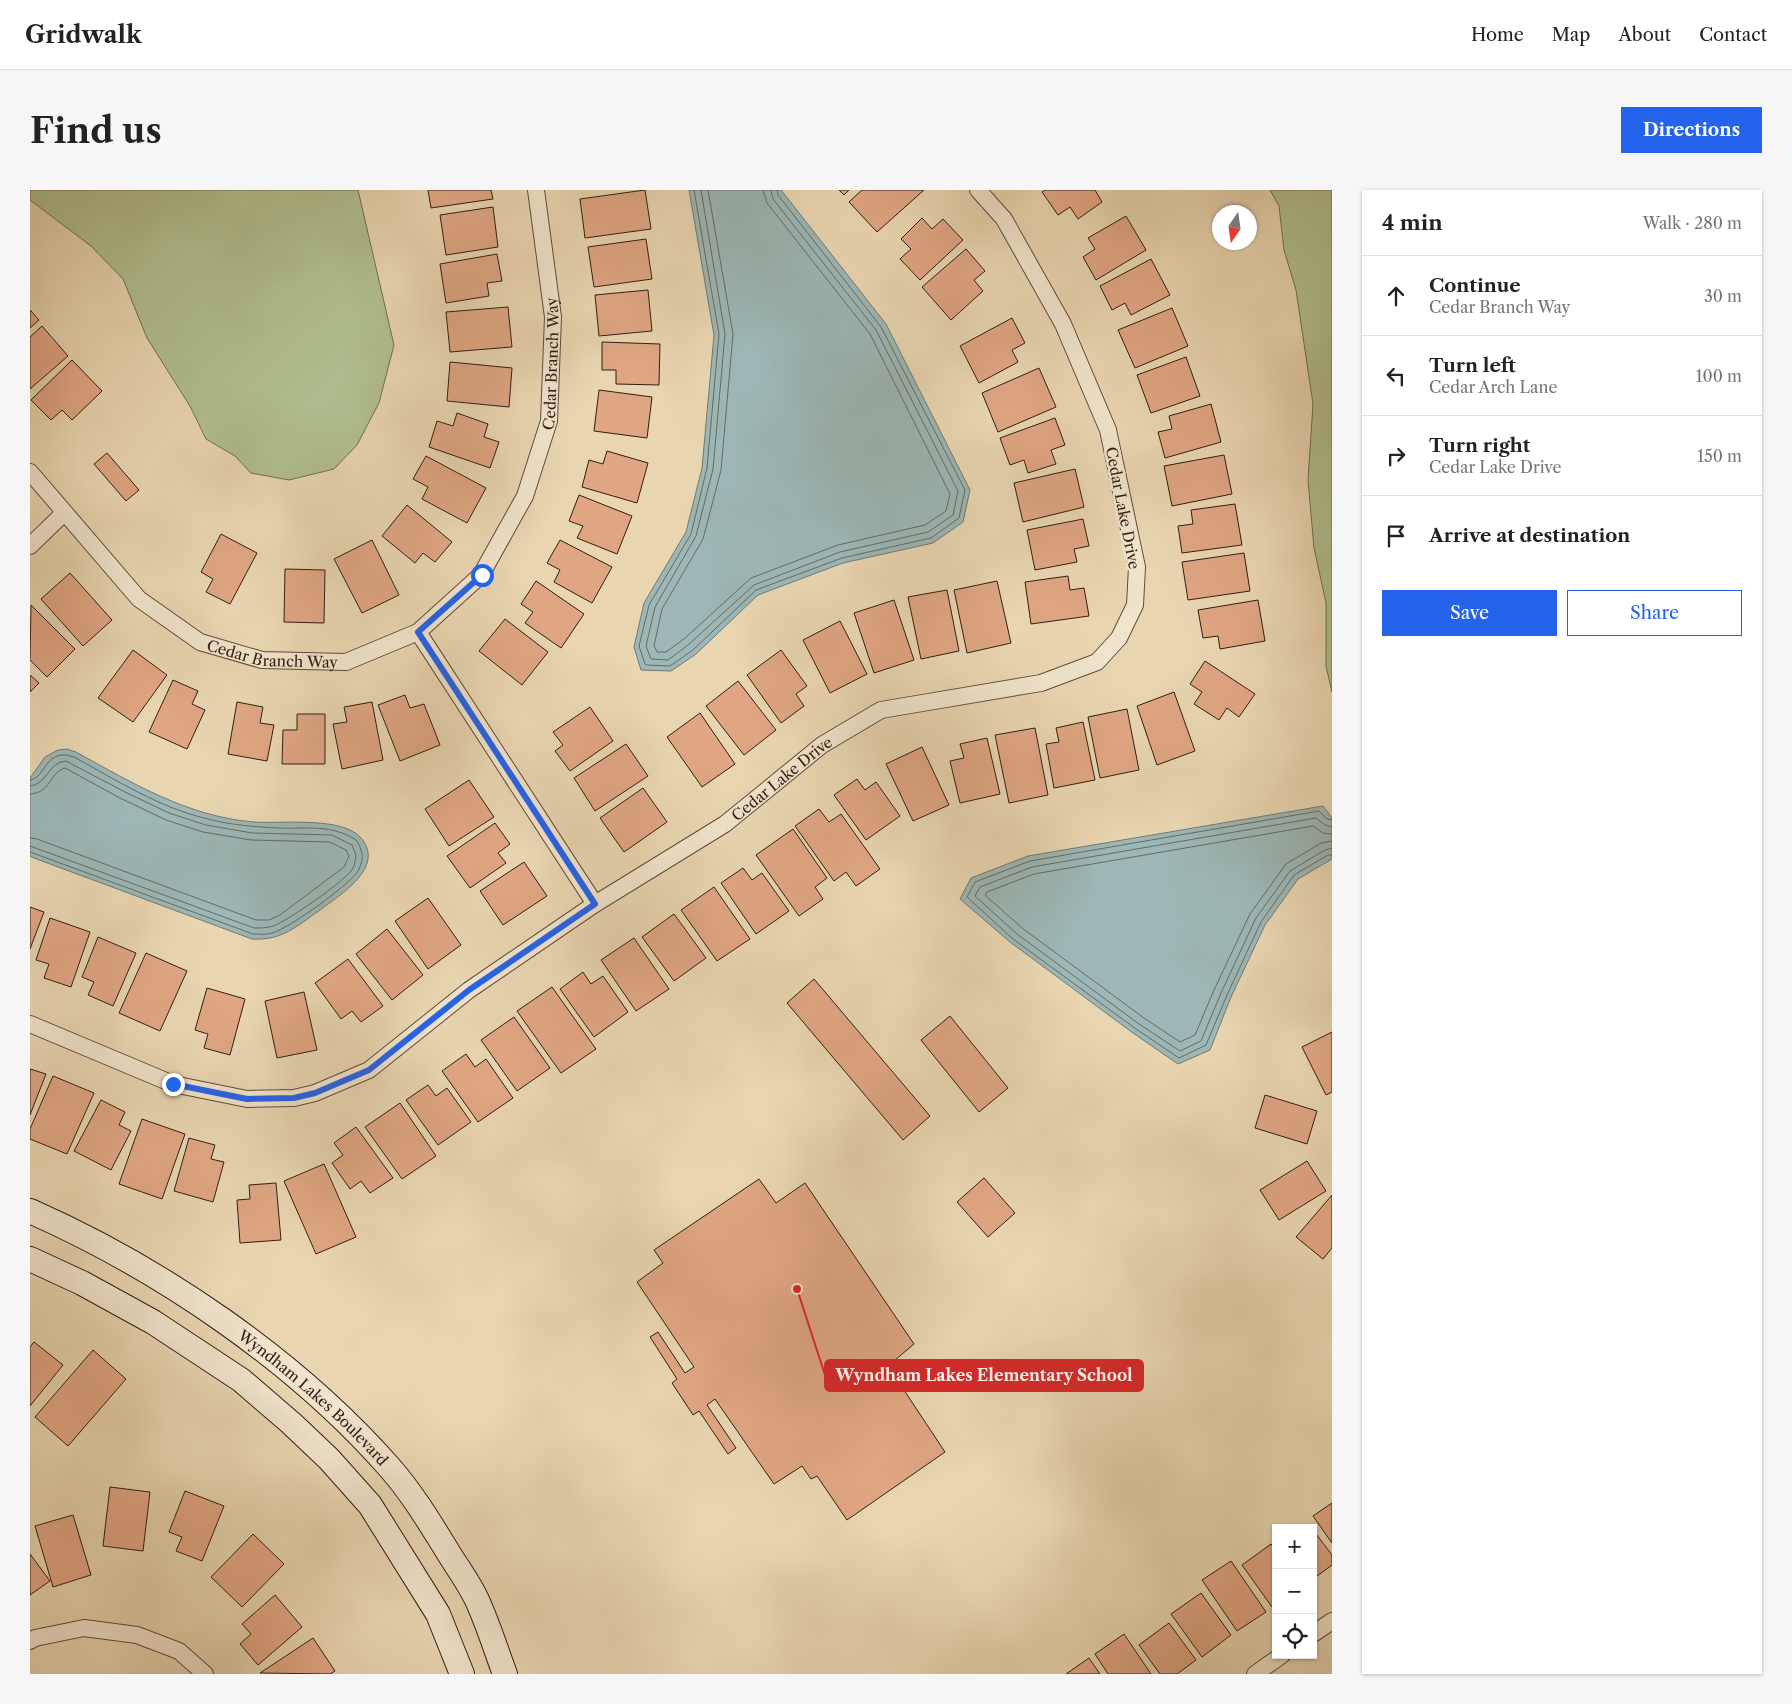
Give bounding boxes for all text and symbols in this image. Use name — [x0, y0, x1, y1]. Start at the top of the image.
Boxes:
text: Gridwalk — [25, 20, 142, 49]
text: Home — [1471, 24, 1524, 46]
text: Map — [1552, 24, 1590, 46]
text: About — [1618, 24, 1671, 46]
text: Contact — [1699, 24, 1767, 46]
button: Directions — [1621, 107, 1762, 153]
text: Find us — [30, 109, 162, 152]
north arrow — [1212, 205, 1257, 250]
text: 4 min — [1382, 210, 1443, 235]
text: Walk · 280 m — [1643, 213, 1742, 233]
text: Continue — [1429, 274, 1521, 297]
icon: ahead — [1382, 282, 1410, 310]
text: 30 m — [1704, 286, 1742, 306]
street label: Cedar Branch Way — [537, 296, 563, 433]
text: Cedar Branch Way — [1429, 297, 1571, 317]
text: Turn left — [1429, 354, 1516, 377]
icon: left — [1382, 362, 1410, 390]
text: 100 m — [1696, 366, 1742, 386]
text: Cedar Arch Lane — [1429, 377, 1557, 397]
text: Turn right — [1429, 434, 1530, 457]
icon: right — [1382, 442, 1410, 470]
street label: Cedar Lake Drive — [1102, 445, 1144, 571]
text: 150 m — [1697, 446, 1742, 466]
text: Cedar Lake Drive — [1429, 457, 1562, 477]
icon: arrive — [1382, 522, 1410, 550]
text: Arrive at destination — [1429, 524, 1630, 547]
route start — [471, 564, 494, 587]
button: Save — [1382, 590, 1557, 636]
button: Share — [1567, 590, 1742, 636]
street label: Cedar Branch Way — [205, 635, 339, 671]
street label: Cedar Lake Drive — [727, 732, 835, 825]
route end — [162, 1073, 185, 1096]
street label: Wyndham Lakes Boulevard — [234, 1325, 392, 1469]
callout: Wyndham Lakes Elementary School — [825, 1360, 1143, 1391]
text: Wyndham Lakes Elementary School — [834, 1365, 1133, 1385]
map controls — [1272, 1524, 1317, 1659]
button: + — [1272, 1524, 1317, 1569]
button: − — [1272, 1569, 1317, 1614]
button: locate — [1272, 1614, 1317, 1659]

